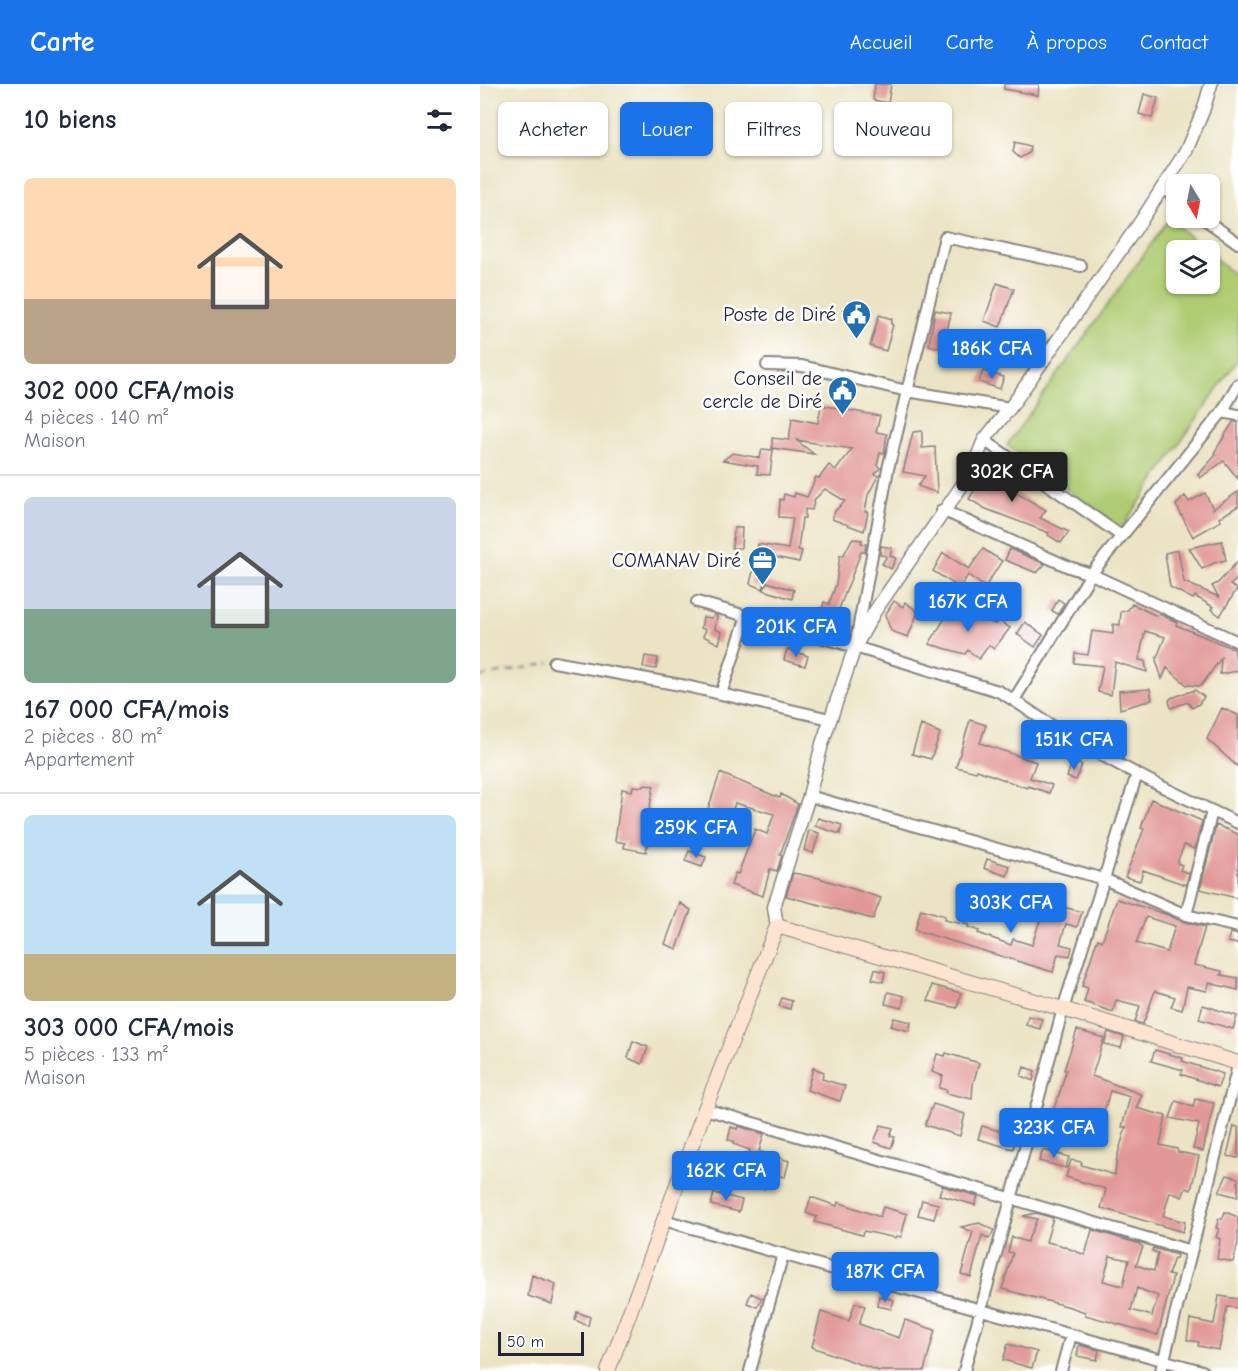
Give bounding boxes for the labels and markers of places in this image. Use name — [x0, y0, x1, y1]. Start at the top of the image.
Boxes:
public building icon: Poste de Diré — [841, 298, 873, 340]
place label: Poste de Diré — [723, 303, 836, 326]
pin: 186K CFA — [930, 329, 1054, 380]
place label: Conseil de cercle de Diré — [703, 367, 822, 413]
public building icon: Conseil de cercle de Diré — [827, 374, 859, 416]
pin: 302K CFA — [950, 452, 1074, 503]
office icon: COMANAV Diré — [746, 544, 778, 586]
place label: COMANAV Diré — [612, 549, 741, 572]
pin: 167K CFA — [906, 582, 1030, 633]
pin: 201K CFA — [734, 607, 858, 658]
pin: 151K CFA — [1012, 720, 1136, 771]
pin: 259K CFA — [634, 808, 758, 859]
pin: 303K CFA — [949, 883, 1073, 934]
pin: 323K CFA — [992, 1108, 1116, 1159]
pin: 162K CFA — [664, 1151, 788, 1202]
pin: 187K CFA — [823, 1252, 947, 1303]

